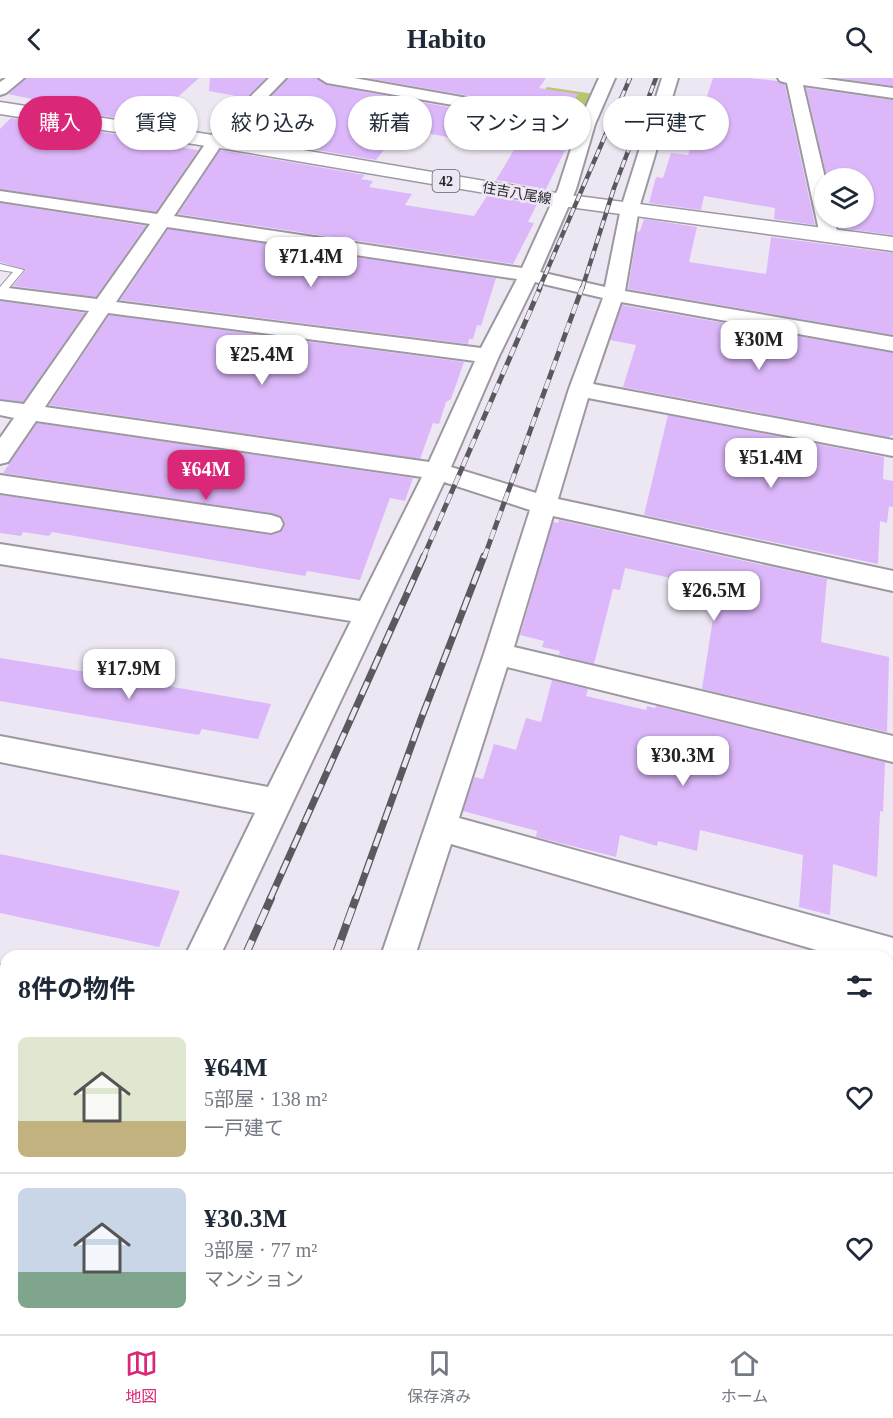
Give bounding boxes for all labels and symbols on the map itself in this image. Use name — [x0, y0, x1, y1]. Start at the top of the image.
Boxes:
road number: 42 — [432, 170, 460, 192]
street label: 住吉八尾線 — [481, 180, 553, 207]
pin: ¥71.4M — [262, 237, 360, 288]
pin: ¥30M — [723, 320, 795, 371]
pin: ¥25.4M — [213, 335, 311, 386]
pin: ¥51.4M — [722, 438, 820, 489]
pin: ¥64M — [170, 450, 242, 501]
pin: ¥26.5M — [665, 571, 763, 622]
pin: ¥17.9M — [80, 649, 178, 700]
pin: ¥30.3M — [634, 736, 732, 787]

